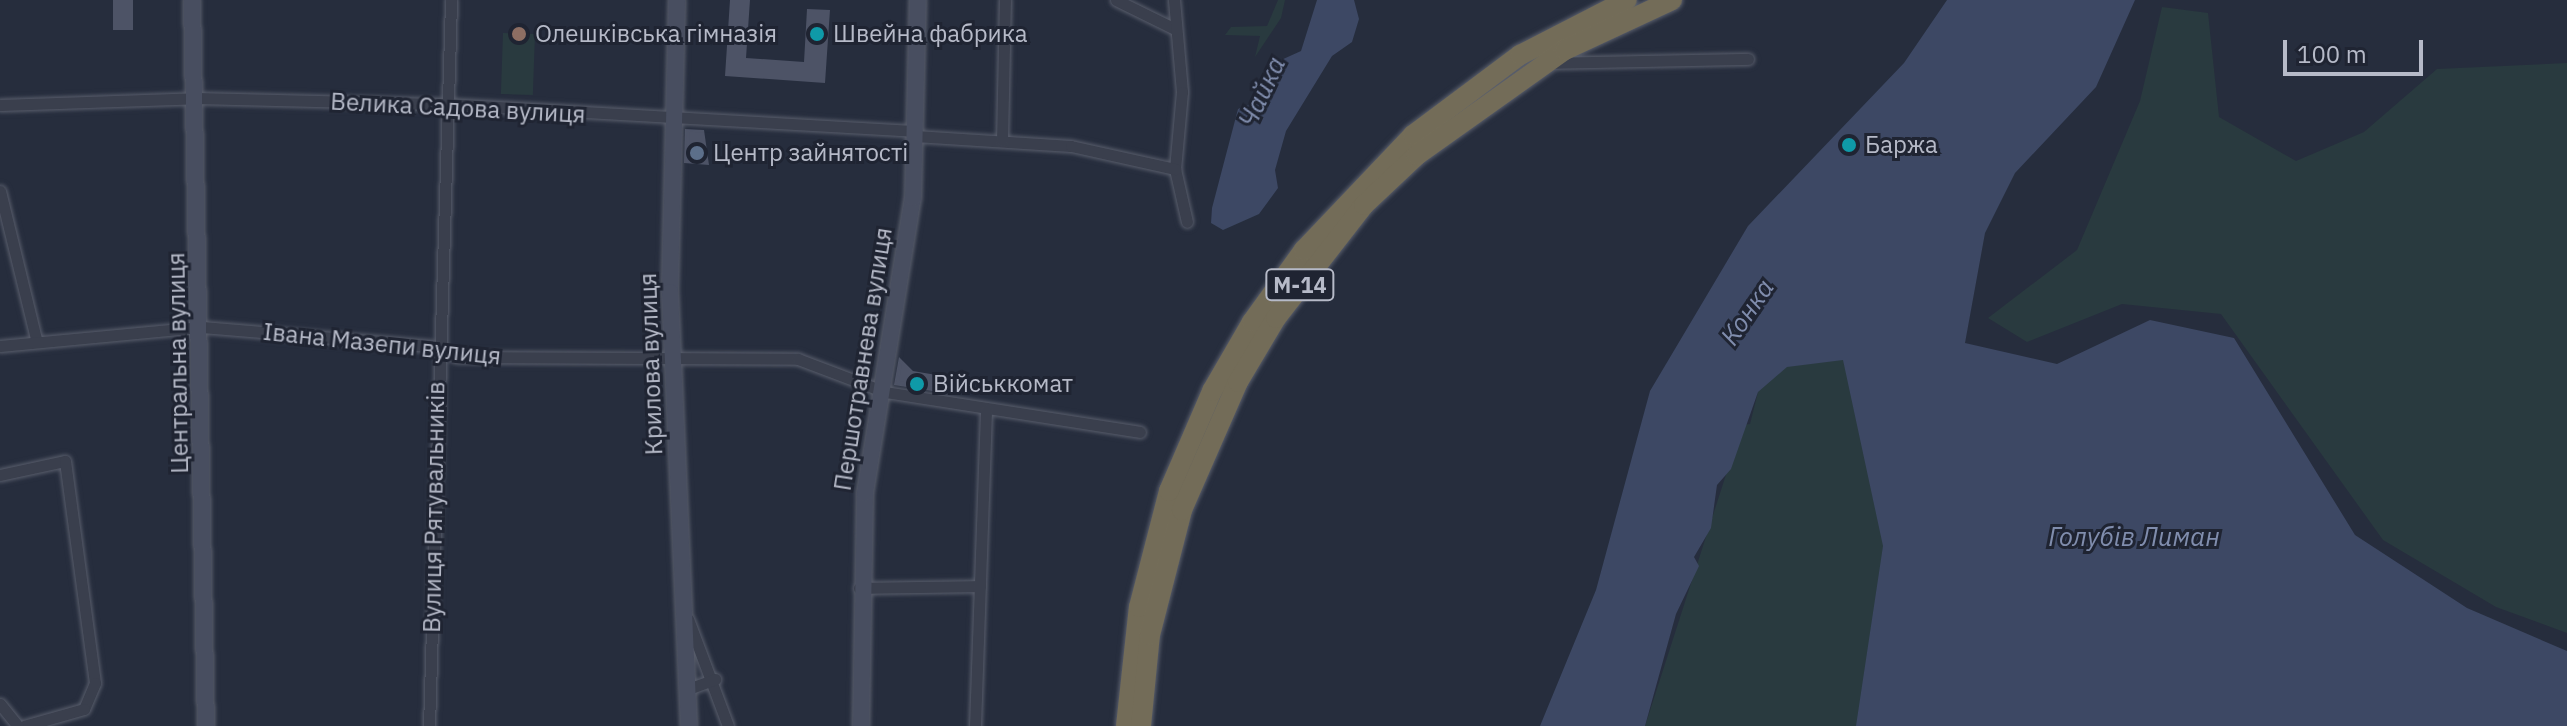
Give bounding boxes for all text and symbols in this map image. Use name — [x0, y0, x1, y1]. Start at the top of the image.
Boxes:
place label: Олешківська гімназія — [535, 20, 777, 48]
place label: Швейна фабрика — [833, 20, 1027, 48]
scale bar — [2287, 24, 2427, 74]
marker: Олешківська гімназія — [510, 25, 528, 43]
marker: Швейна фабрика — [808, 25, 826, 43]
text: 100 m — [2297, 38, 2367, 70]
water label: Чайка — [1232, 52, 1292, 132]
street label: Велика Садова вулиця — [330, 87, 586, 129]
place label: Баржа — [1865, 131, 1938, 159]
marker: Баржа — [1840, 136, 1858, 154]
place label: Центр зайнятості — [713, 139, 908, 167]
marker: Центр зайнятості — [688, 144, 706, 162]
street label: Першотравнева вулиця — [828, 225, 898, 493]
street label: Центральна вулиця — [162, 252, 194, 474]
road number: М-14 — [1264, 267, 1336, 303]
street label: Крилова вулиця — [633, 272, 669, 456]
water label: Конка — [1714, 273, 1780, 351]
street label: Івана Мазепи вулиця — [262, 317, 502, 371]
place label: Військкомат — [933, 370, 1073, 398]
marker: Військкомат — [908, 375, 926, 393]
street label: Вулиця Рятувальників — [417, 381, 451, 633]
water label: Голубів Лиман — [2048, 521, 2220, 553]

